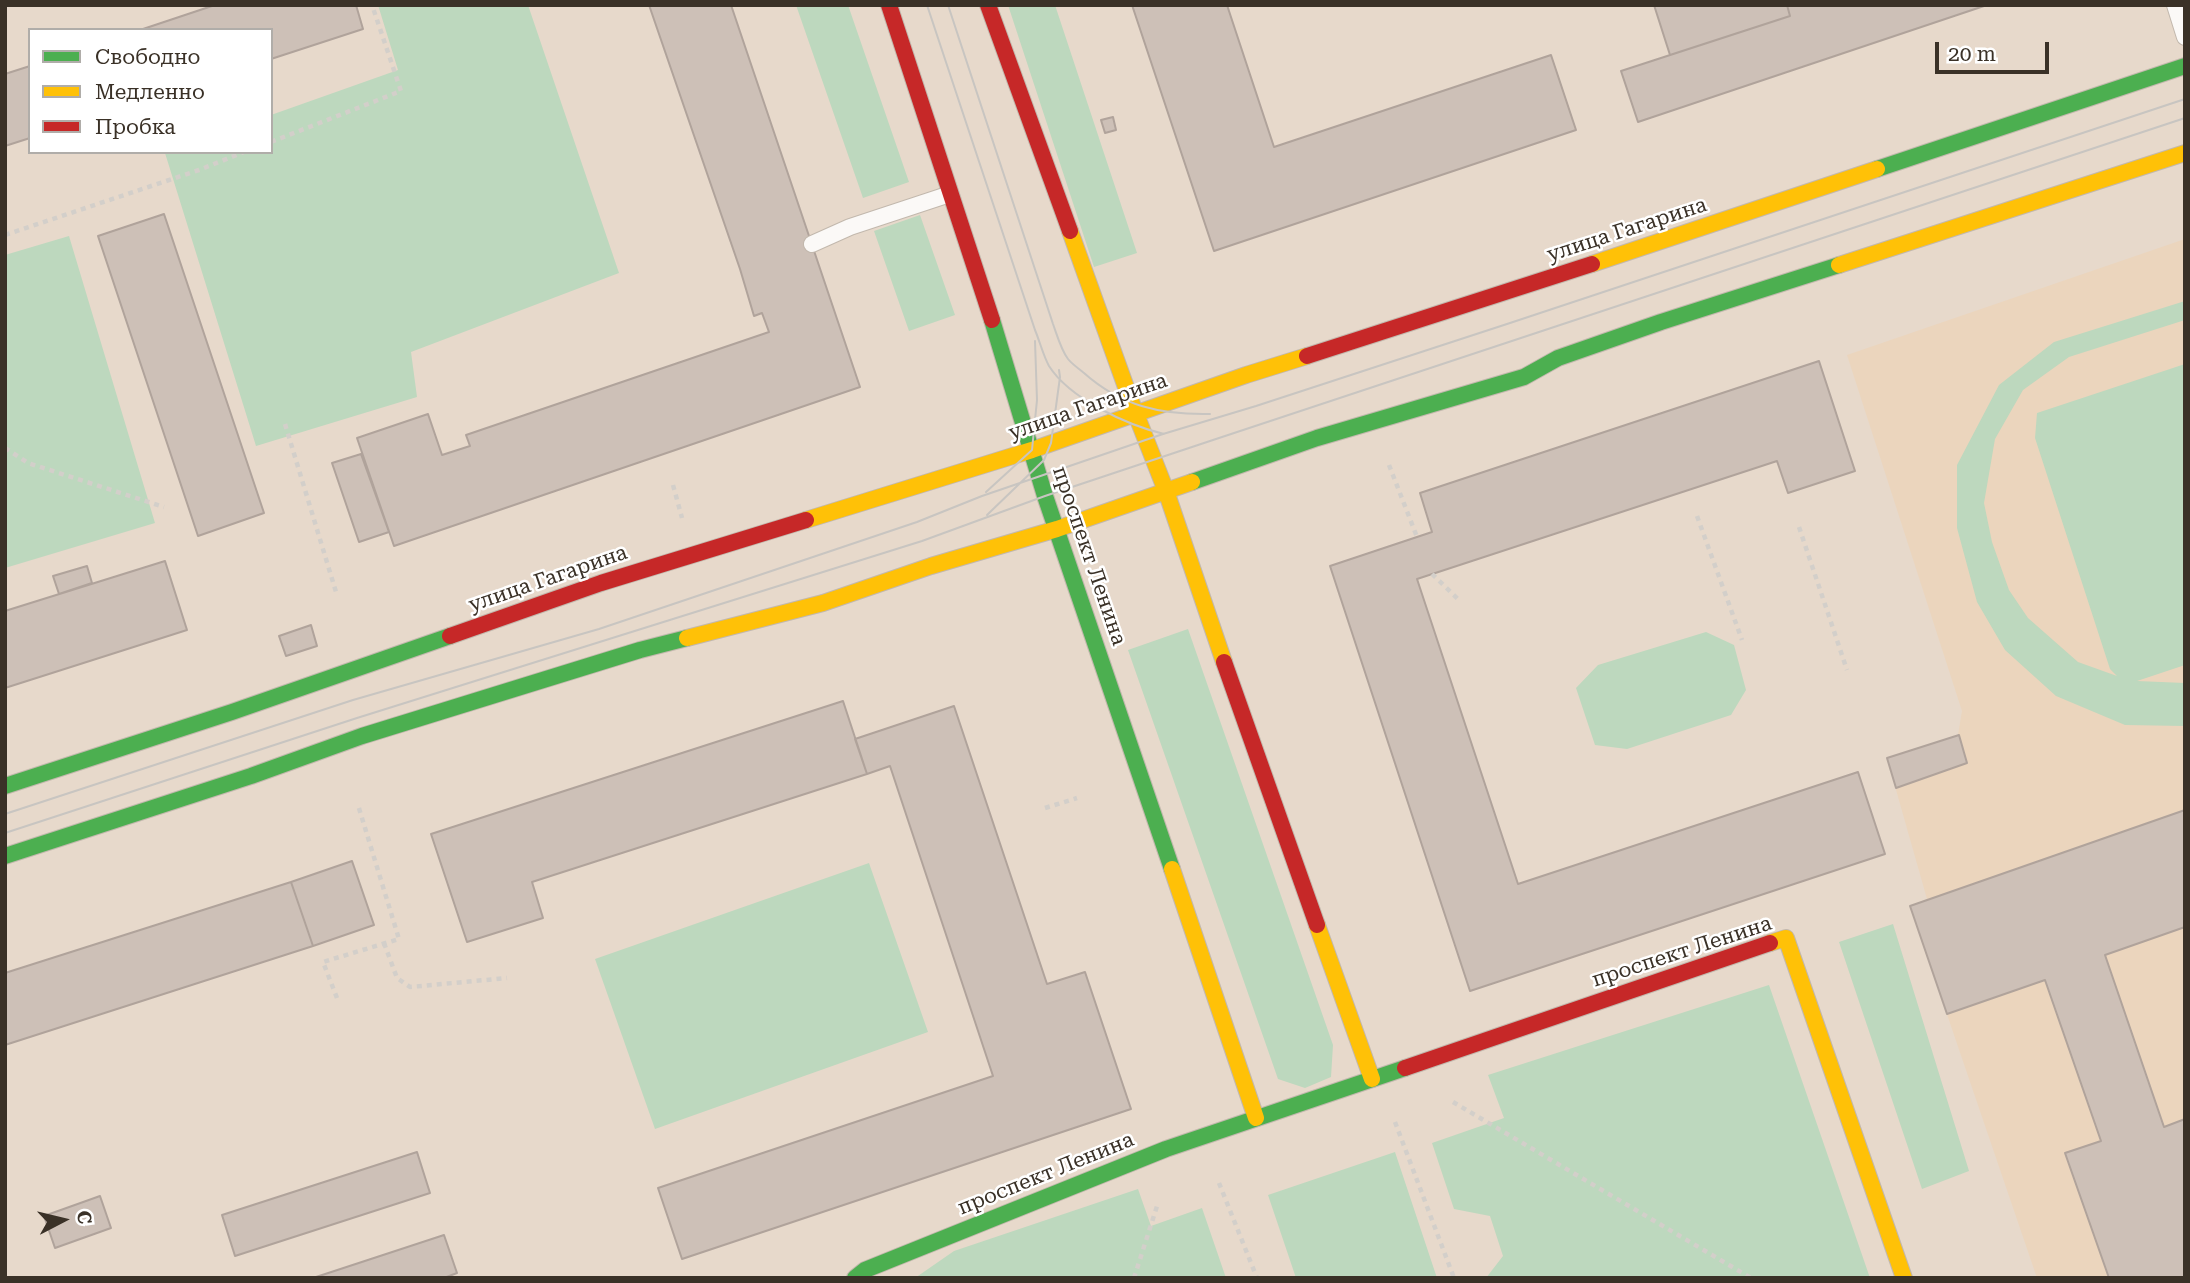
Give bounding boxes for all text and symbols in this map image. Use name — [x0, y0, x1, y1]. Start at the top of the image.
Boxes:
legend — [28, 28, 273, 154]
scale bar — [1938, 28, 2052, 72]
text: 20 m — [1948, 42, 1996, 66]
text: Свободно — [95, 45, 201, 69]
text: Медленно — [95, 80, 205, 104]
text: Пробка — [95, 115, 176, 139]
street label: улица Гагарина — [1544, 192, 1710, 268]
street label: улица Гагарина — [1005, 368, 1171, 446]
street label: проспект Ленина — [1047, 463, 1131, 649]
street label: улица Гагарина — [465, 540, 631, 618]
street label: проспект Ленина — [1589, 911, 1775, 993]
street label: проспект Ленина — [954, 1127, 1138, 1221]
north arrow — [28, 1185, 98, 1255]
text: С — [72, 1209, 97, 1225]

